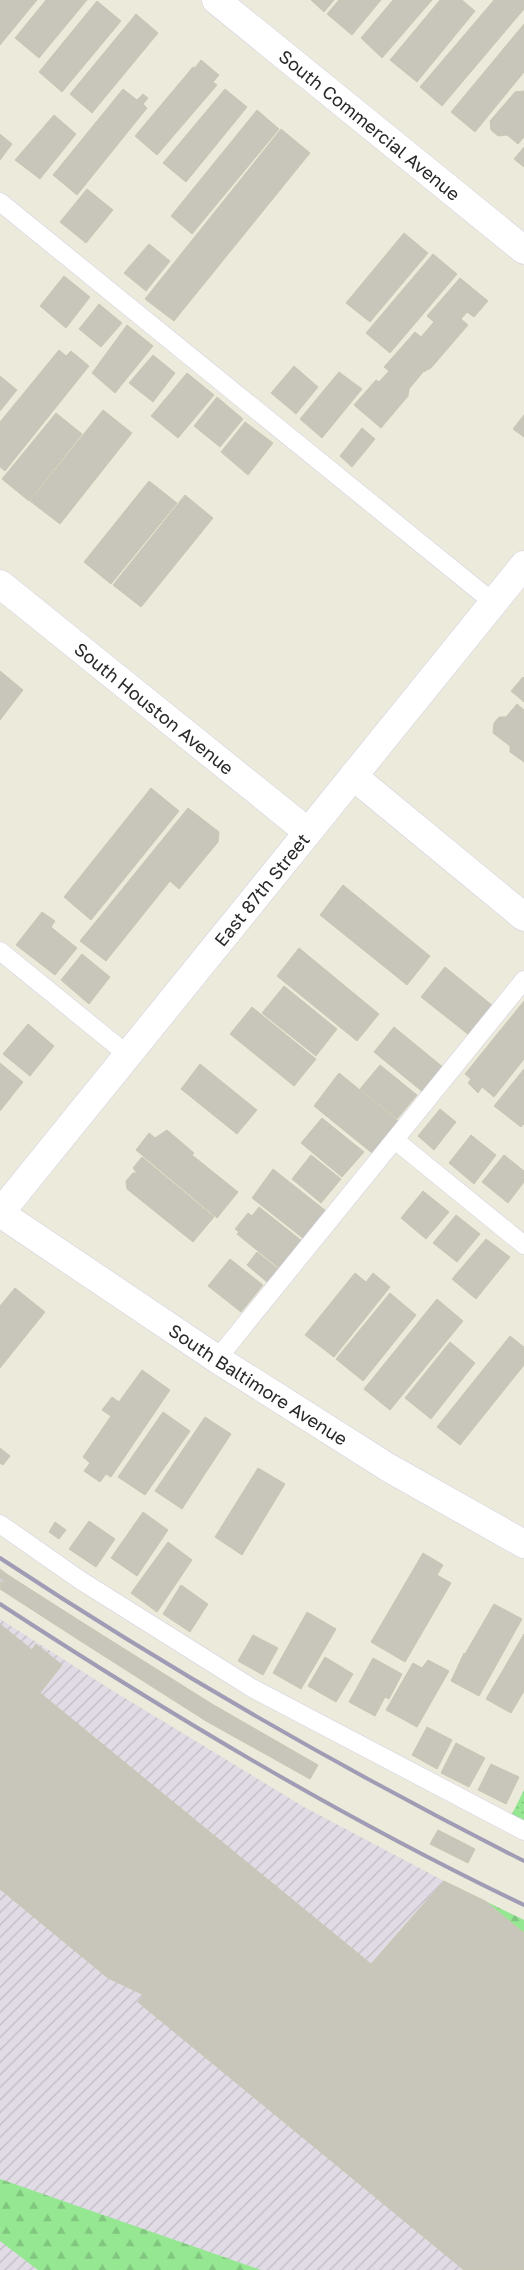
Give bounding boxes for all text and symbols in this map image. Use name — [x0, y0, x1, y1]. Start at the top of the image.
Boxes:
street label: South Commercial Avenue — [275, 45, 465, 205]
street label: South Houston Avenue — [70, 637, 238, 779]
street label: East 87th Street — [209, 829, 314, 950]
street label: South Baltimore Avenue — [165, 1319, 352, 1450]

